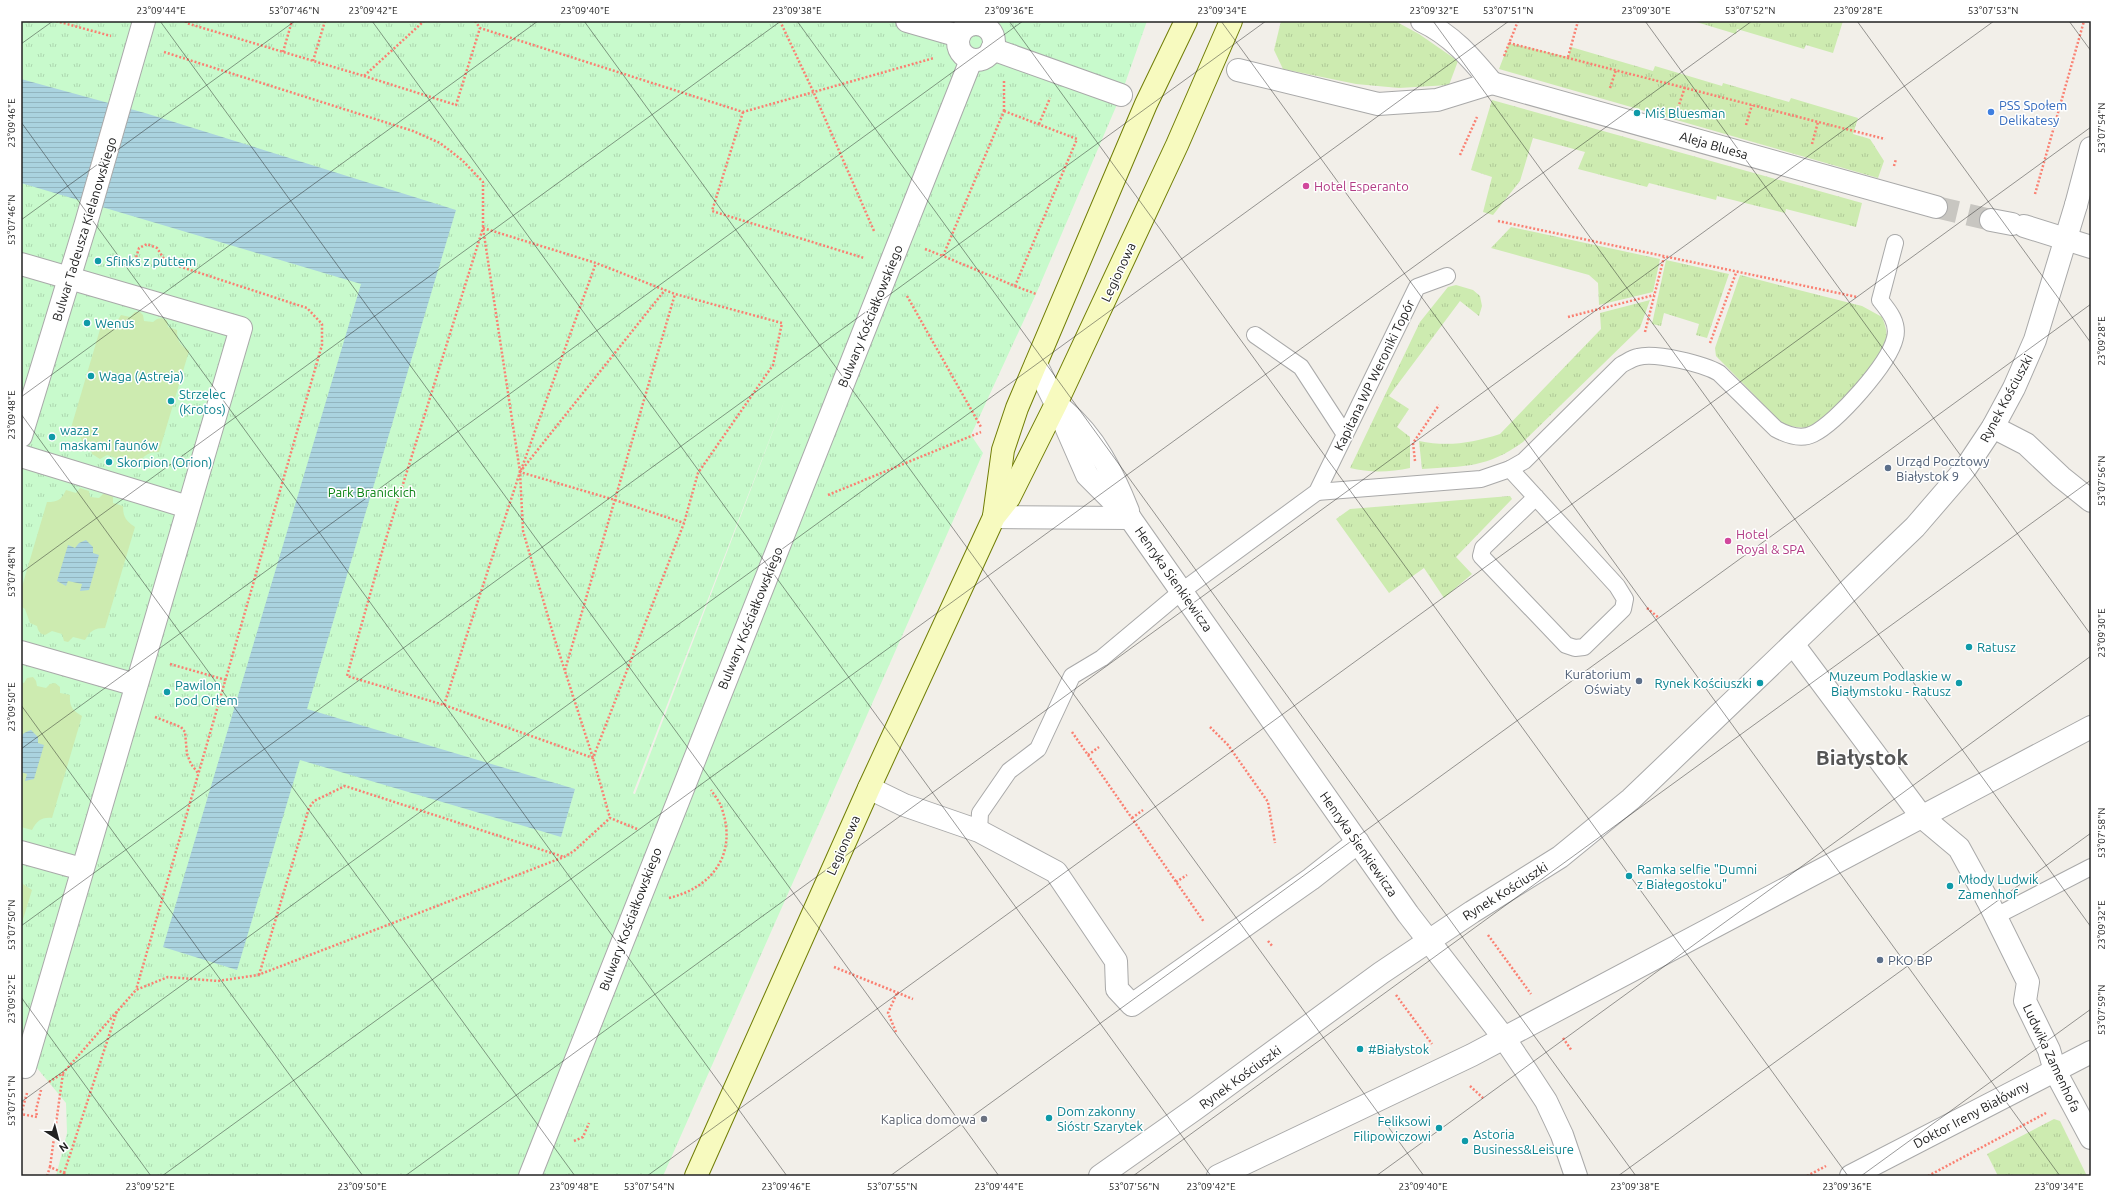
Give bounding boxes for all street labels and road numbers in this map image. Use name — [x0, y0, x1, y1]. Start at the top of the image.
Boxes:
street label: Aleja Bluesa — [1678, 129, 1750, 161]
street label: Bulwar Tadeusza Kielanowskiego — [49, 135, 119, 323]
street label: Legionowa — [1098, 240, 1138, 304]
street label: Bulwary Kościałkowskiego — [835, 243, 905, 389]
street label: Kapitana WP Weroniki Topór — [1331, 297, 1417, 453]
street label: Rynek Kościuszki — [1977, 352, 2035, 444]
street label: Henryka Sienkiewicza — [1132, 524, 1216, 634]
street label: Bulwary Kościałkowskiego — [715, 545, 785, 691]
street label: Henryka Sienkiewicza — [1317, 789, 1401, 899]
street label: Legionowa — [824, 813, 862, 877]
street label: Bulwary Kościałkowskiego — [596, 845, 664, 993]
street label: Rynek Kościuszki — [1460, 859, 1550, 923]
street label: Ludwika Zamenhofa — [2021, 1002, 2083, 1114]
street label: Rynek Kościuszki — [1196, 1043, 1284, 1111]
street label: Doktor Ireny Białówny — [1911, 1078, 2031, 1150]

